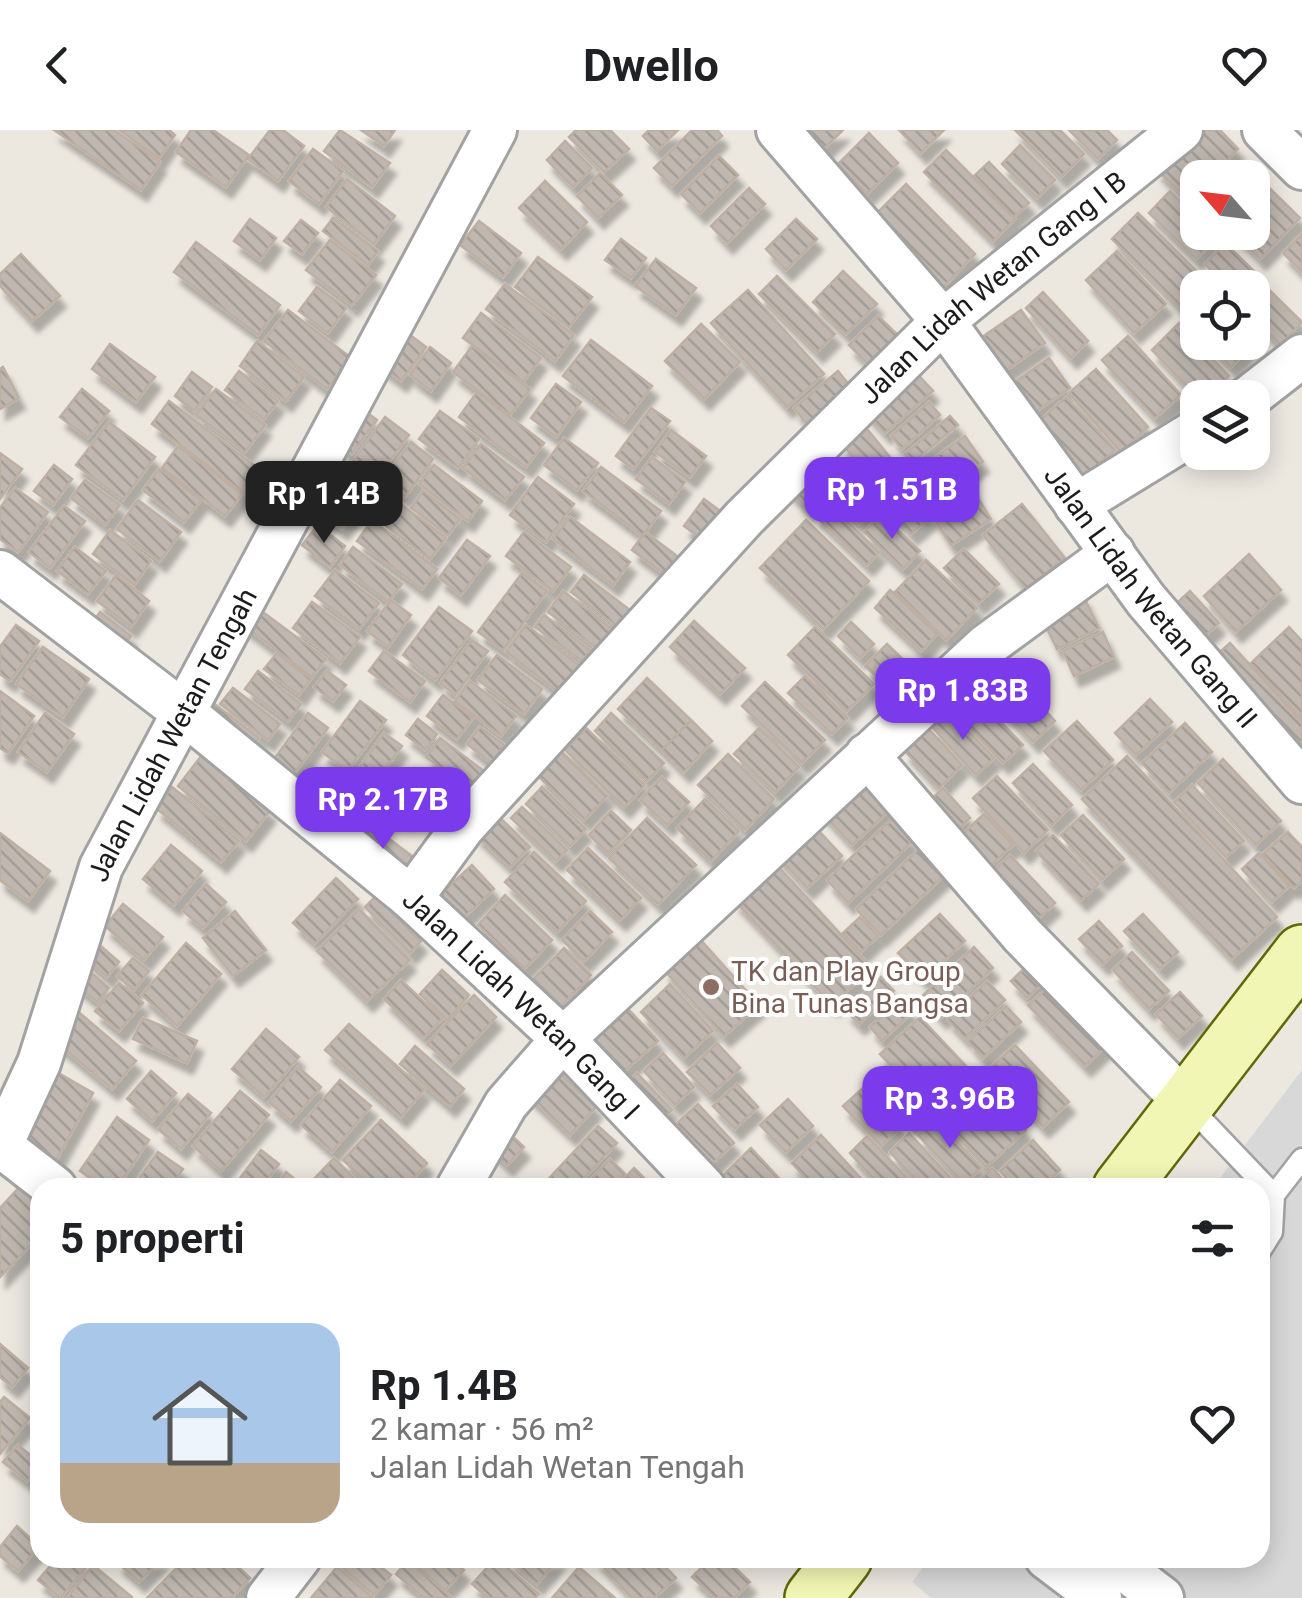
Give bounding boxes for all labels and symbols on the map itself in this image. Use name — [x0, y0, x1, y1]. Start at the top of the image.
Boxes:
north arrow — [1180, 160, 1270, 250]
street label: Jalan Lidah Wetan Gang I B — [853, 165, 1133, 411]
pin: Rp 1.51B — [789, 457, 995, 542]
street label: Jalan Lidah Wetan Gang II — [1037, 460, 1264, 735]
pin: Rp 1.4B — [232, 461, 416, 546]
street label: Jalan Lidah Wetan Tengah — [81, 583, 264, 886]
pin: Rp 1.83B — [860, 658, 1066, 743]
pin: Rp 2.17B — [280, 767, 486, 852]
street label: Jalan Lidah Wetan Gang I — [396, 883, 646, 1126]
place label: TK dan Play Group Bina Tunas Bangsa — [731, 955, 969, 1020]
marker: TK dan Play Group Bina Tunas Bangsa — [700, 976, 722, 998]
pin: Rp 3.96B — [847, 1066, 1053, 1151]

